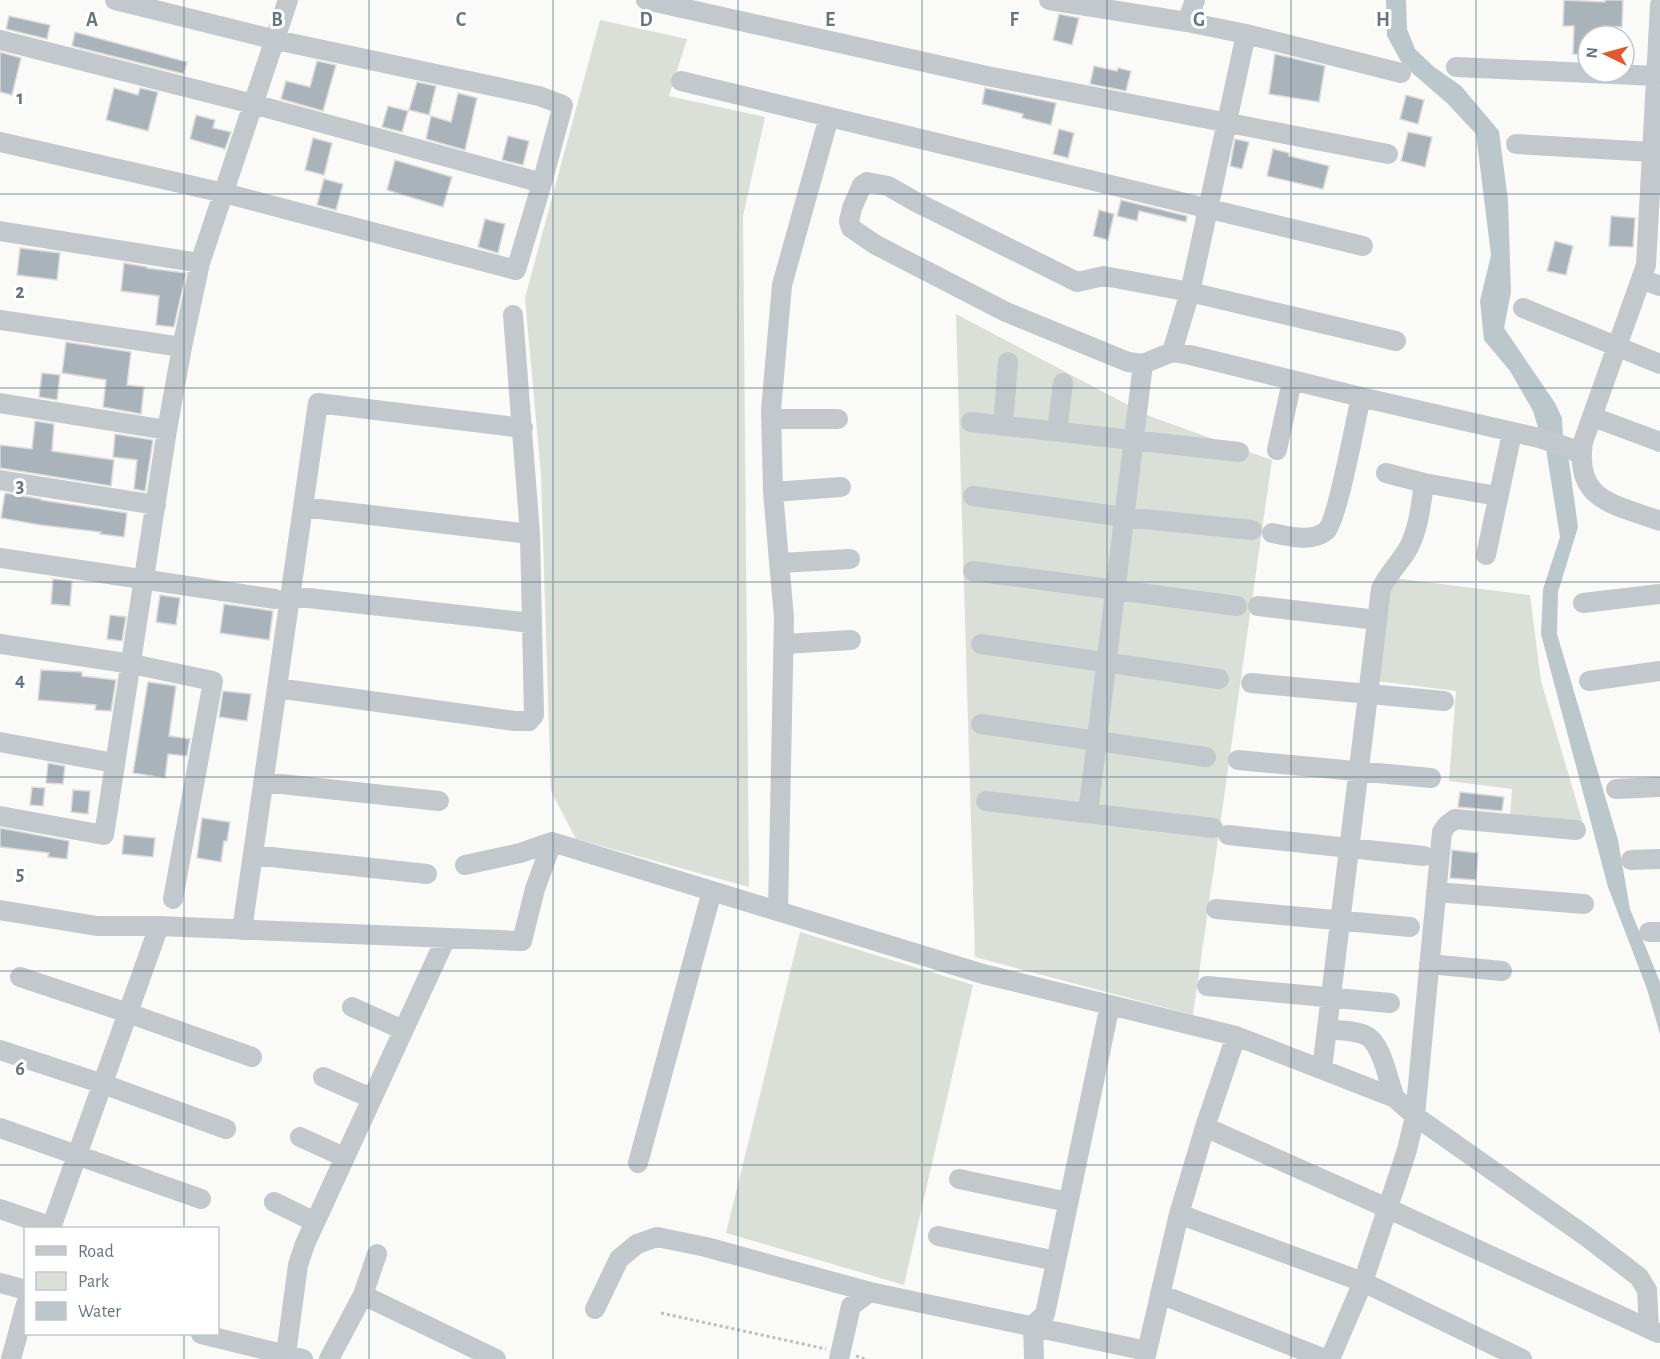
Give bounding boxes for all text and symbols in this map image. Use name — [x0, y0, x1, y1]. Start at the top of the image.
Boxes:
text: A — [86, 10, 98, 30]
text: B — [271, 10, 283, 30]
text: C — [456, 10, 467, 30]
text: D — [639, 10, 653, 30]
text: E — [825, 10, 835, 30]
text: F — [1009, 10, 1019, 30]
text: G — [1193, 10, 1205, 30]
text: H — [1376, 10, 1390, 30]
north arrow — [1576, 24, 1636, 84]
text: N — [1584, 47, 1601, 59]
text: 1 — [16, 88, 24, 108]
text: 2 — [15, 282, 25, 302]
text: 3 — [16, 476, 24, 496]
text: 4 — [15, 670, 25, 690]
text: 5 — [16, 864, 24, 884]
text: 6 — [15, 1059, 25, 1079]
legend — [24, 1227, 219, 1335]
text: Road — [78, 1243, 114, 1261]
text: Park — [78, 1273, 110, 1291]
text: Water — [78, 1303, 121, 1321]

